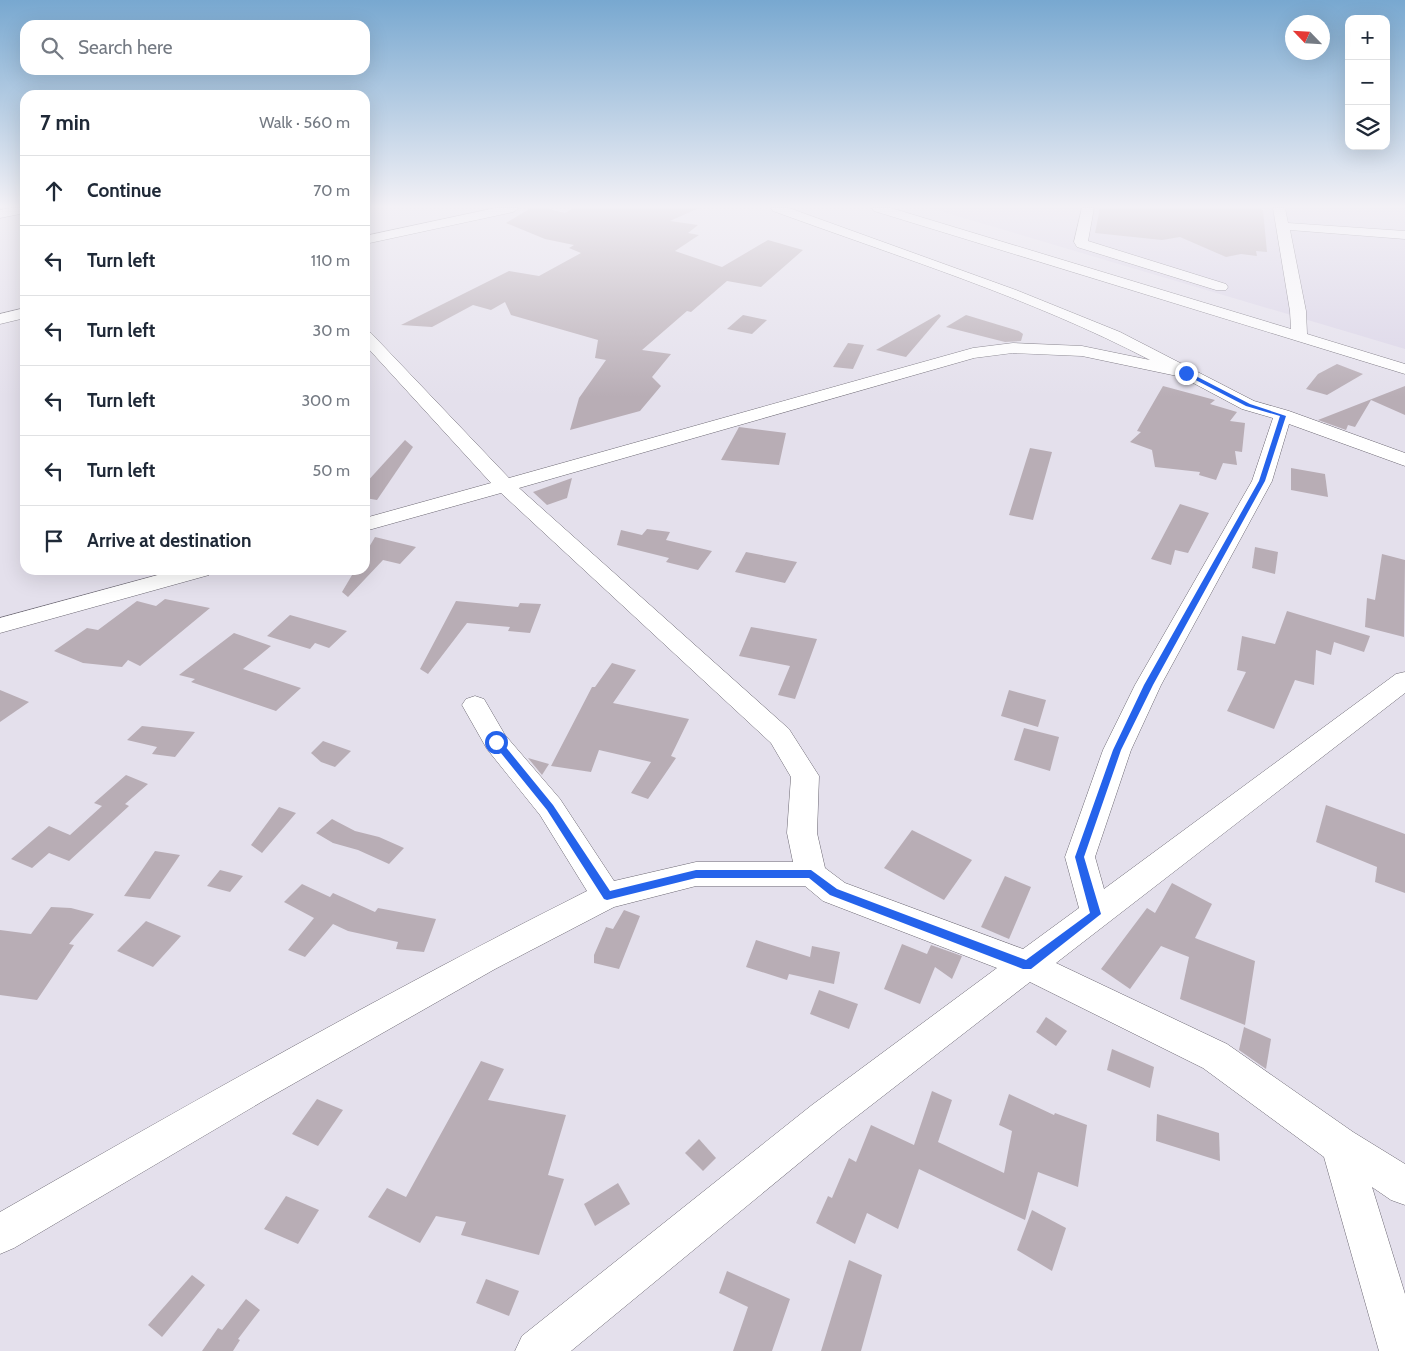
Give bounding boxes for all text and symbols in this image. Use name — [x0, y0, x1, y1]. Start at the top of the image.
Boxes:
north arrow — [1285, 15, 1330, 60]
map controls — [1345, 15, 1390, 150]
button: + — [1345, 15, 1390, 60]
search box — [20, 20, 370, 75]
icon: search — [38, 34, 66, 62]
text: Search here — [78, 36, 172, 59]
button: − — [1345, 60, 1390, 105]
button: layers — [1345, 105, 1390, 150]
text: 7 min — [40, 110, 90, 135]
text: Walk · 560 m — [259, 113, 350, 132]
icon: ahead — [40, 177, 68, 205]
text: Continue — [87, 179, 161, 202]
text: 70 m — [313, 181, 350, 200]
icon: left — [40, 247, 68, 275]
text: Turn left — [87, 249, 155, 272]
text: 110 m — [311, 251, 350, 270]
icon: left — [40, 317, 68, 345]
text: Turn left — [87, 319, 155, 342]
text: 30 m — [313, 321, 350, 340]
route end — [1175, 362, 1198, 385]
icon: left — [40, 387, 68, 415]
text: Turn left — [87, 389, 155, 412]
text: 300 m — [301, 391, 350, 410]
icon: left — [40, 457, 68, 485]
text: Turn left — [87, 459, 155, 482]
text: 50 m — [313, 461, 350, 480]
icon: arrive — [40, 527, 68, 555]
text: Arrive at destination — [87, 529, 251, 552]
route start — [485, 731, 508, 754]

